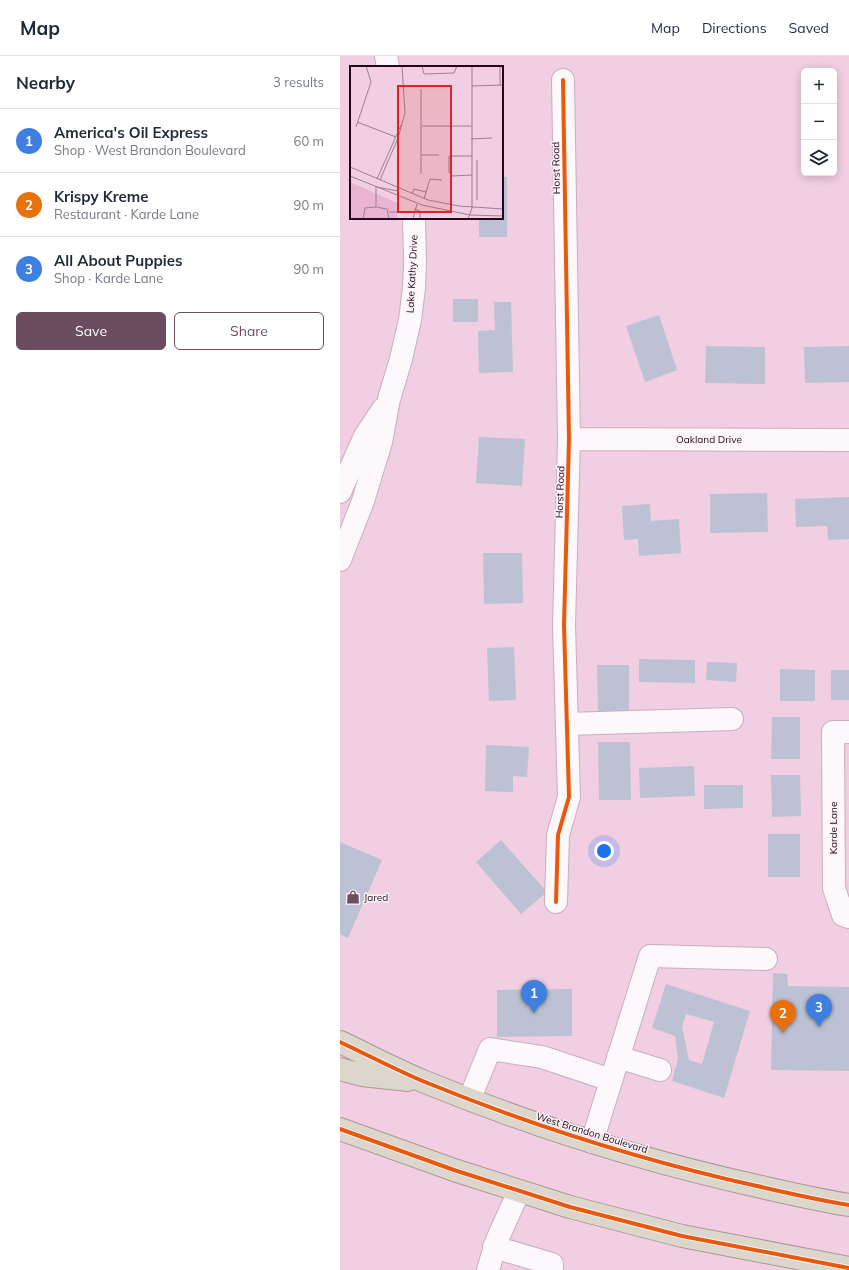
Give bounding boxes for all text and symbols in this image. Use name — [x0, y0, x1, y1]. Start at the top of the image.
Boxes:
text: Map — [20, 16, 60, 40]
text: Map — [651, 19, 680, 37]
text: Directions — [702, 19, 767, 37]
text: Saved — [789, 19, 829, 37]
inset map — [350, 66, 503, 219]
map controls — [801, 68, 837, 176]
button: + — [801, 68, 837, 104]
text: Nearby — [16, 72, 75, 93]
text: 3 results — [273, 74, 324, 90]
button: − — [801, 104, 837, 140]
text: America's Oil Express — [54, 123, 208, 142]
text: 1 — [25, 133, 33, 149]
text: 60 m — [294, 133, 324, 149]
button: layers — [801, 140, 837, 176]
text: Shop · West Brandon Boulevard — [54, 142, 246, 158]
street label: Horst Road — [549, 142, 563, 194]
text: Krispy Kreme — [54, 187, 148, 206]
text: 2 — [25, 197, 33, 213]
text: 90 m — [294, 197, 324, 213]
text: Restaurant · Karde Lane — [54, 206, 199, 222]
street label: Lake Kathy Drive — [403, 235, 421, 313]
text: All About Puppies — [54, 251, 182, 270]
text: 3 — [25, 261, 33, 277]
text: 90 m — [294, 261, 324, 277]
text: Shop · Karde Lane — [54, 270, 163, 286]
button: Save — [16, 312, 166, 350]
button: Share — [174, 312, 324, 350]
street label: Oakland Drive — [676, 433, 742, 446]
street label: Horst Road — [553, 466, 567, 518]
street label: Karde Lane — [827, 802, 840, 854]
your location — [594, 841, 614, 861]
shop icon: Jared — [345, 889, 361, 905]
place label: Jared — [364, 891, 388, 904]
pin: 1 — [521, 980, 547, 1013]
pin: 3 — [806, 994, 832, 1027]
pin: 2 — [770, 1000, 796, 1033]
street label: West Brandon Boulevard — [535, 1110, 649, 1156]

